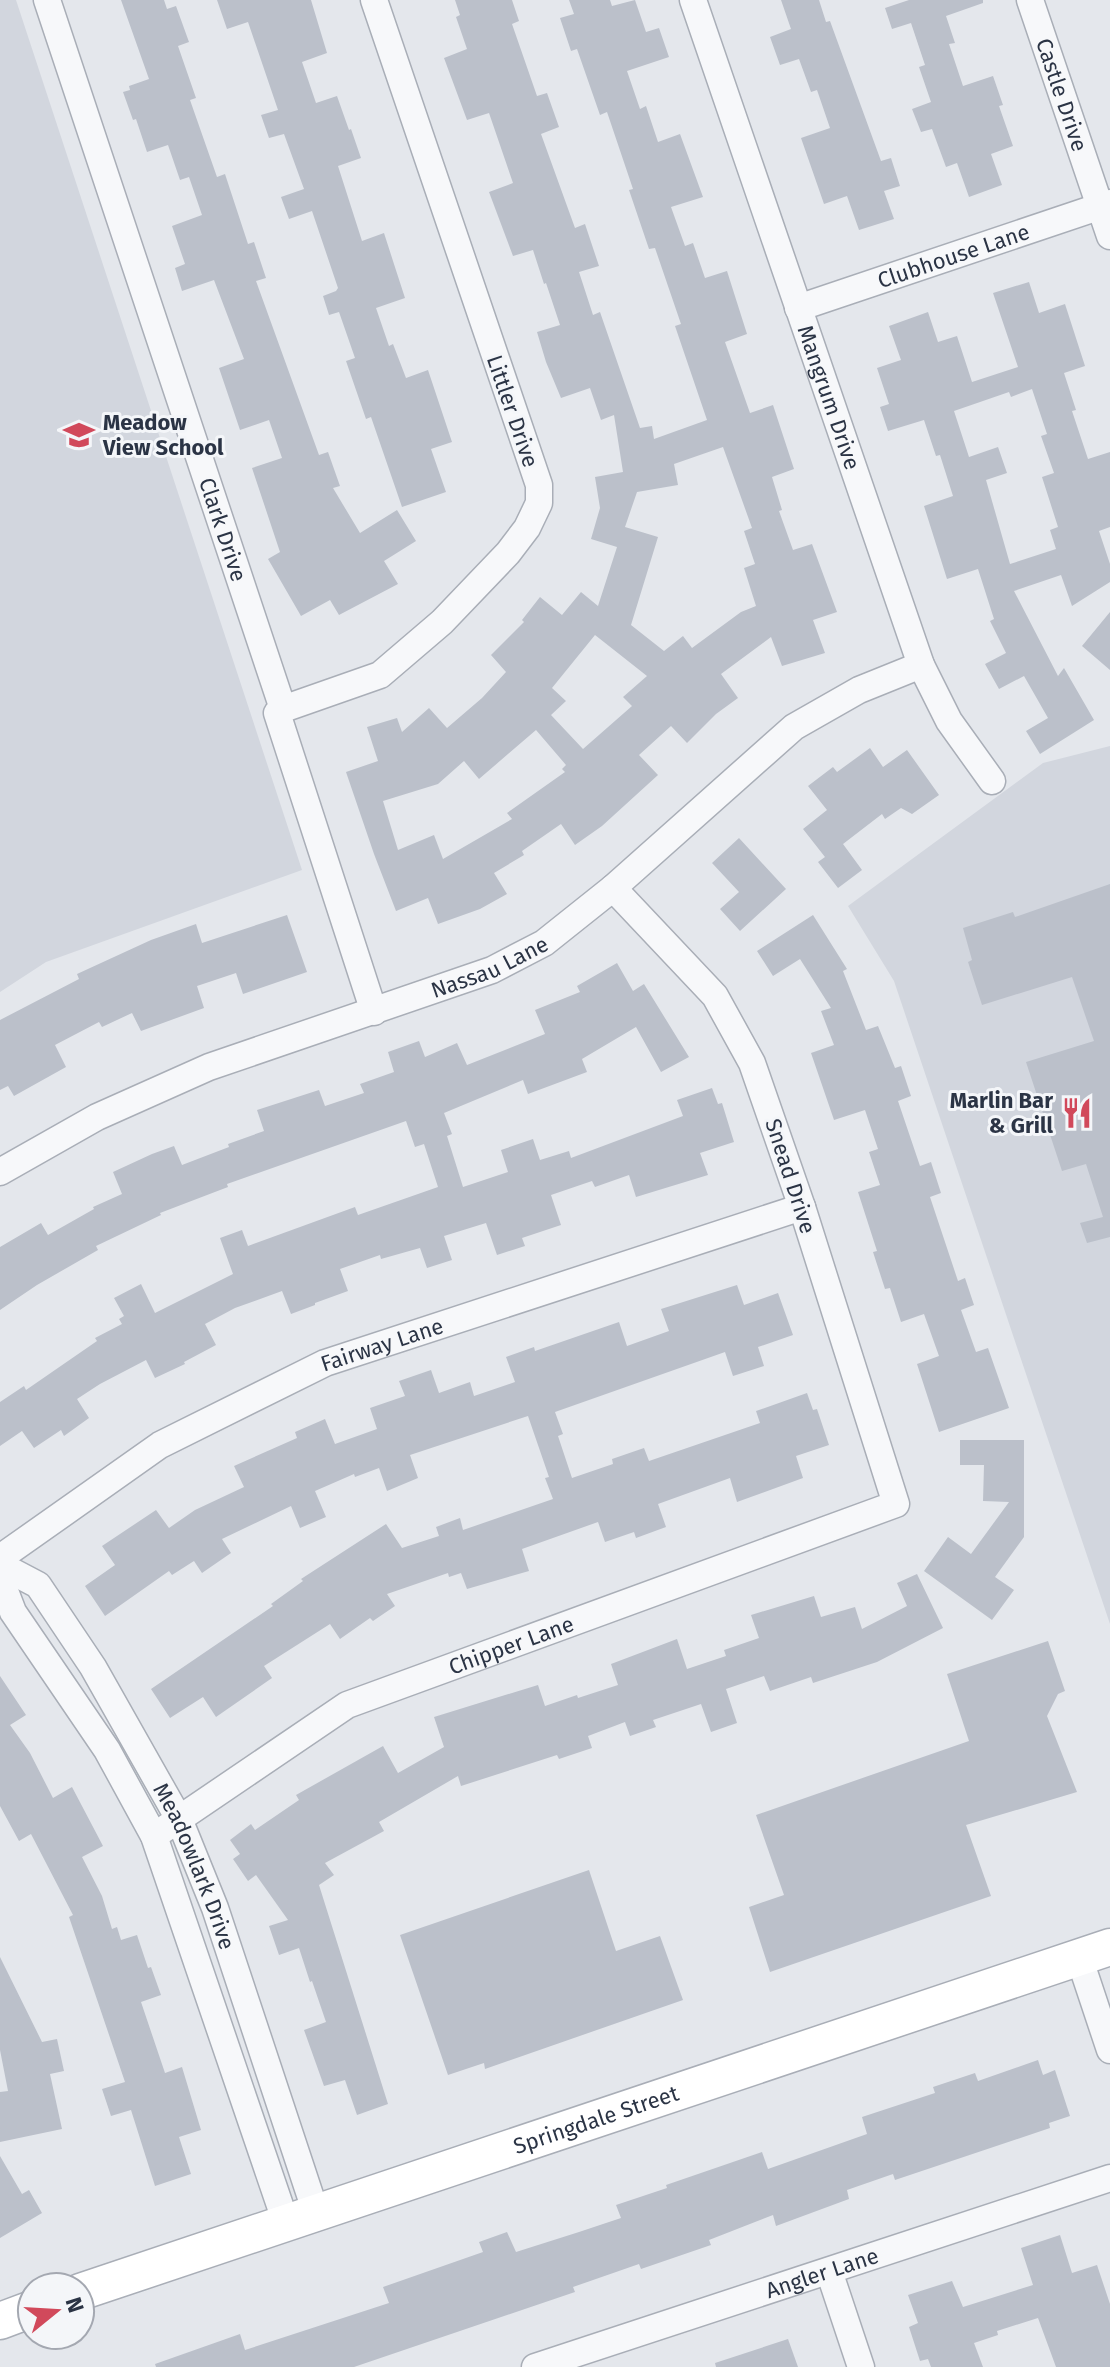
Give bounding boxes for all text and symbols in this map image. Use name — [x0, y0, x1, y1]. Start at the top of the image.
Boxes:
street label: Castle Drive — [1030, 35, 1093, 155]
street label: Clubhouse Lane — [874, 218, 1033, 294]
street label: Mangrum Drive — [791, 322, 866, 473]
street label: Littler Drive — [481, 351, 544, 471]
place label: Meadow View School — [102, 409, 224, 461]
school or university icon: Meadow View School — [62, 418, 96, 452]
street label: Clark Drive — [193, 474, 253, 585]
street label: Nassau Lane — [427, 930, 553, 1004]
place label: Marlin Bar & Grill — [950, 1087, 1053, 1139]
restaurant icon: Marlin Bar & Grill — [1060, 1096, 1094, 1130]
street label: Snead Drive — [759, 1115, 822, 1237]
street label: Fairway Lane — [317, 1312, 447, 1378]
street label: Chipper Lane — [445, 1610, 578, 1681]
street label: Meadowlark Drive — [147, 1778, 241, 1953]
street label: Springdale Street — [510, 2079, 682, 2160]
street label: Angler Lane — [762, 2242, 882, 2304]
north arrow — [16, 2271, 96, 2351]
text: N — [59, 2294, 90, 2316]

